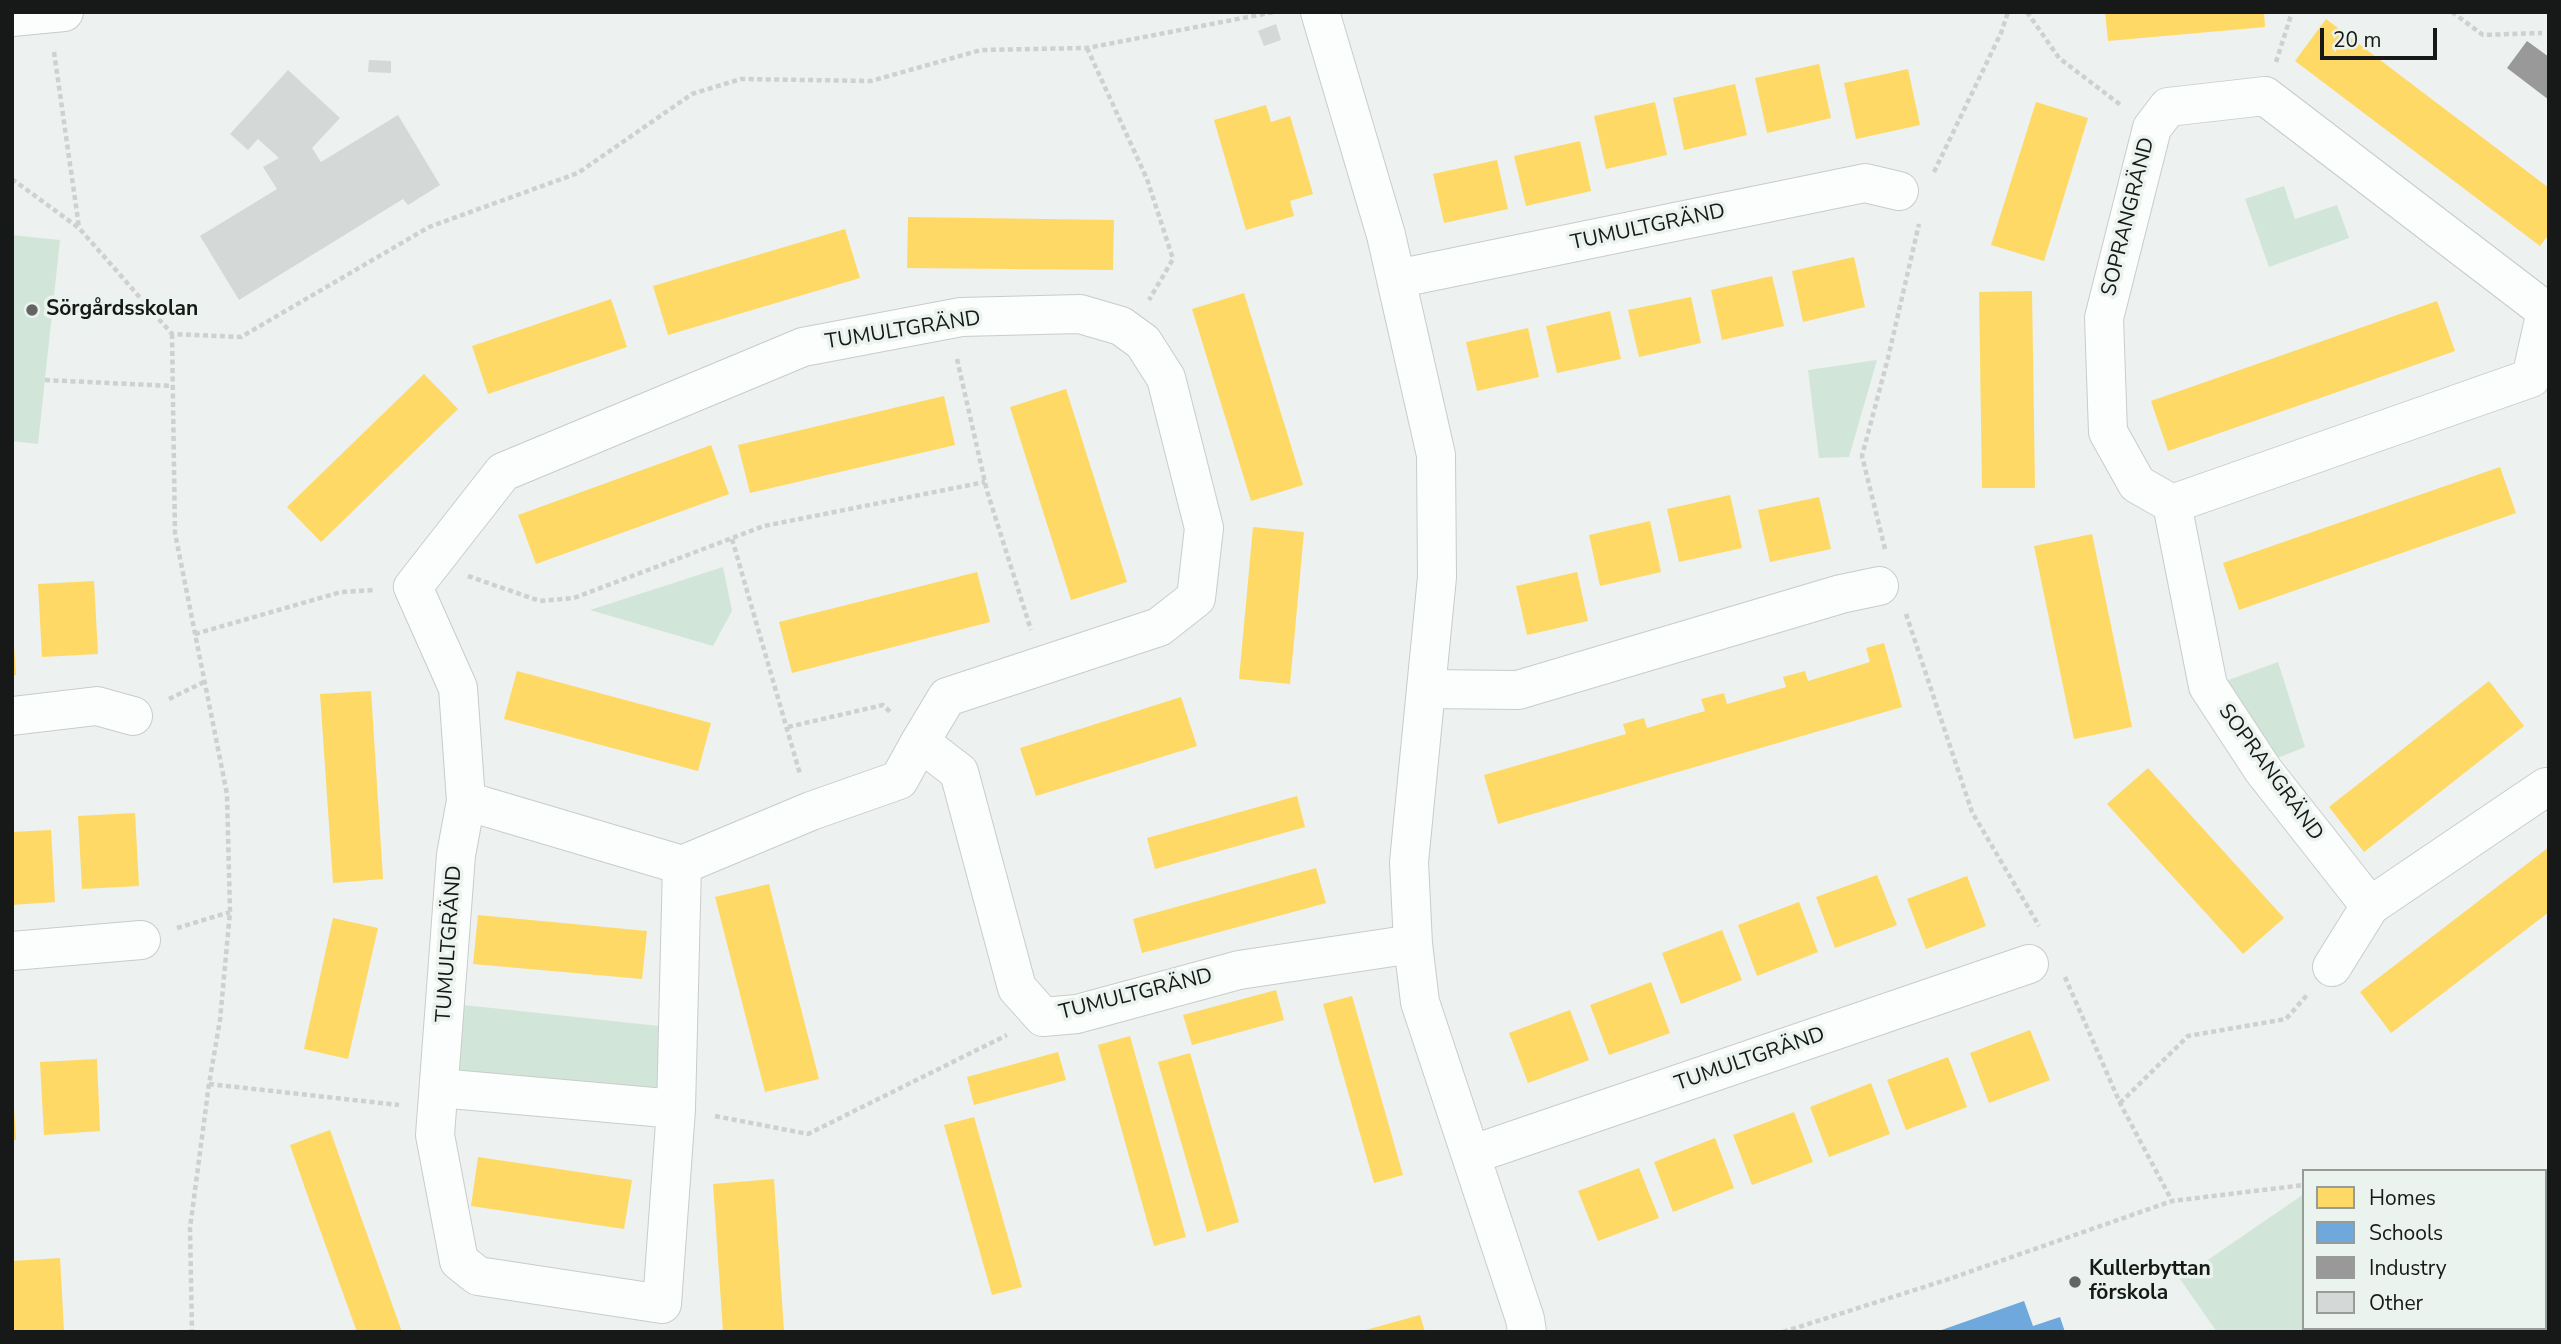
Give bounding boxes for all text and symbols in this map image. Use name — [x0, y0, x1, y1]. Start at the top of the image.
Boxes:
scale bar — [2323, 14, 2440, 58]
text: 20 m — [2333, 26, 2382, 54]
street label: SOPRANGRÄND — [2097, 135, 2161, 299]
street label: TUMULTGRÄND — [1569, 199, 1727, 257]
place label: Sörgårdsskolan — [46, 297, 198, 323]
marker: Sörgårdsskolan — [24, 302, 40, 318]
street label: TUMULTGRÄND — [823, 306, 983, 356]
street label: SOPRANGRÄND — [2212, 700, 2328, 846]
street label: TUMULTGRÄND — [432, 865, 468, 1023]
street label: TUMULTGRÄND — [1057, 964, 1215, 1026]
street label: TUMULTGRÄND — [1672, 1023, 1828, 1097]
legend — [2302, 1169, 2547, 1330]
text: Homes — [2369, 1184, 2436, 1212]
text: Schools — [2369, 1219, 2443, 1247]
text: Industry — [2369, 1254, 2447, 1282]
place label: Kullerbyttan förskola — [2089, 1257, 2211, 1307]
marker: Kullerbyttan förskola — [2067, 1274, 2083, 1290]
text: Other — [2369, 1289, 2423, 1317]

